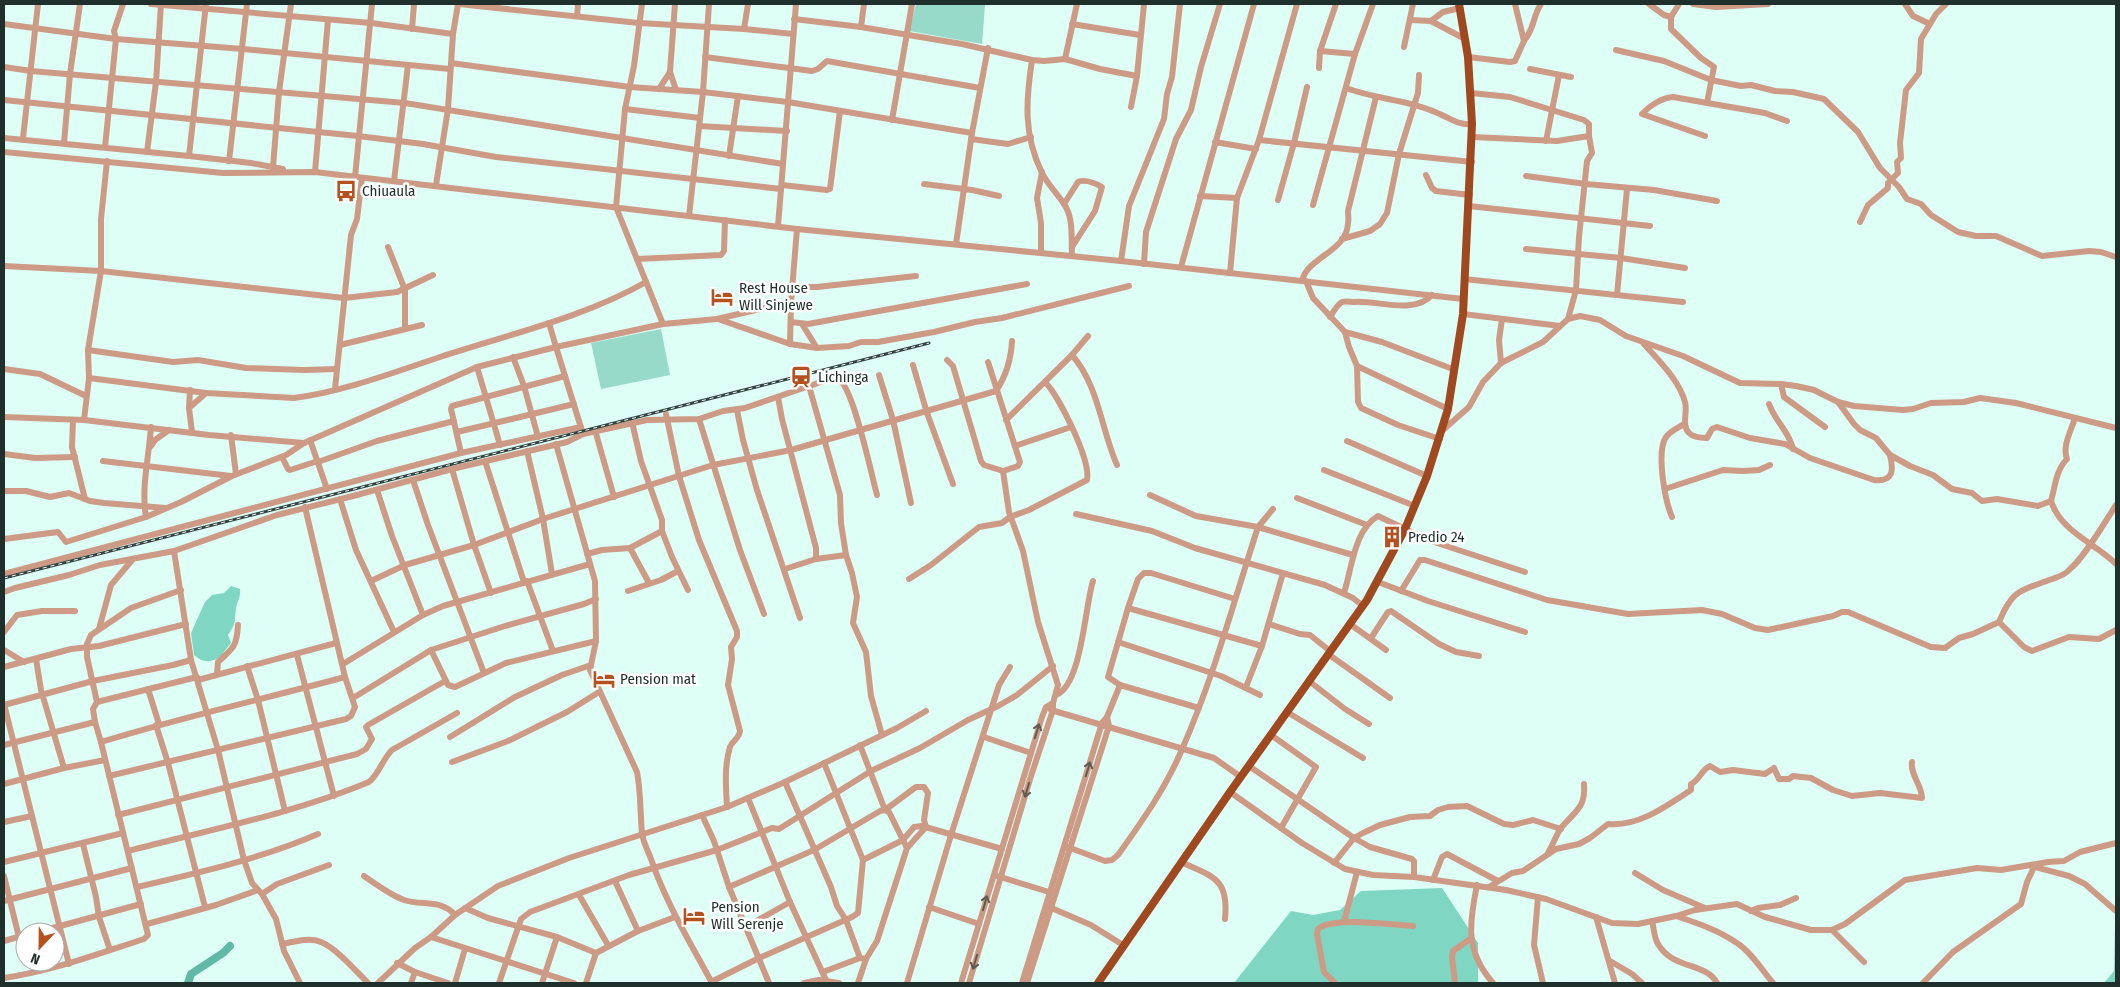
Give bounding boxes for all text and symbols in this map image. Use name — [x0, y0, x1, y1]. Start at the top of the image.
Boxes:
bus stop icon: Chiuaula — [333, 178, 359, 204]
place label: Chiuaula — [362, 182, 415, 200]
place label: Rest House Will Sinjewe — [739, 279, 813, 314]
hotel icon: Rest House Will Sinjewe — [709, 284, 735, 310]
station icon: Lichinga — [788, 364, 814, 390]
place label: Lichinga — [818, 368, 869, 386]
building icon: Predio 24 — [1379, 524, 1405, 550]
place label: Predio 24 — [1408, 528, 1465, 546]
hotel icon: Pension mat — [591, 666, 617, 692]
place label: Pension mat — [620, 670, 696, 688]
one-way arrow — [1033, 723, 1043, 739]
one-way arrow — [1083, 762, 1093, 778]
one-way arrow — [1022, 782, 1032, 798]
one-way arrow — [981, 895, 991, 911]
place label: Pension Will Serenje — [711, 898, 784, 933]
hotel icon: Pension Will Serenje — [681, 903, 707, 929]
north arrow — [15, 922, 65, 972]
text: N — [28, 949, 42, 968]
one-way arrow — [970, 954, 980, 970]

